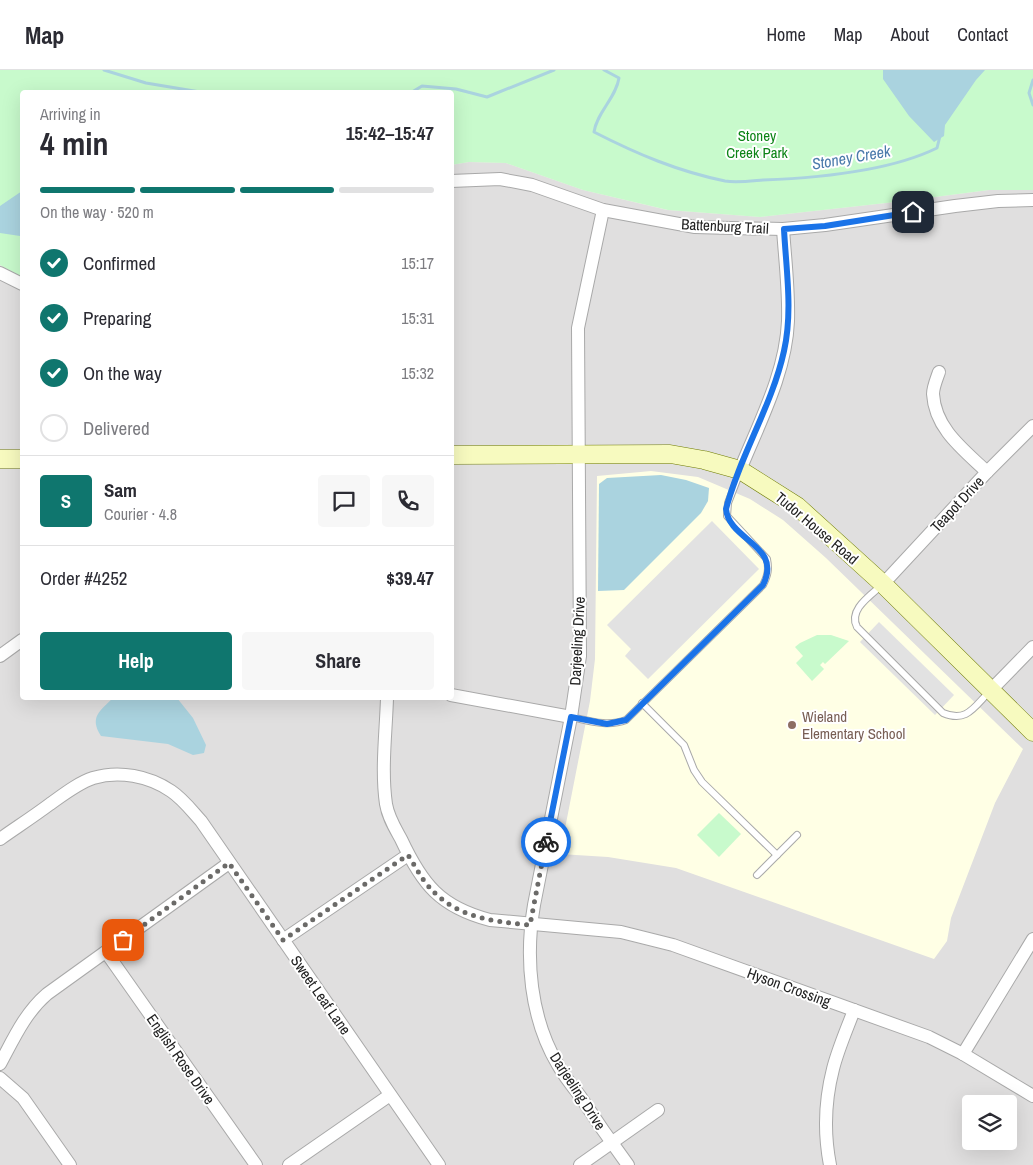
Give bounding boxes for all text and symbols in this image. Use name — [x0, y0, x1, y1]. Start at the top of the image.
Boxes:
text: Map — [25, 19, 64, 51]
text: Home — [766, 22, 806, 47]
text: Map — [834, 22, 863, 47]
text: About — [891, 22, 929, 47]
text: Contact — [957, 22, 1008, 47]
text: Arriving in — [40, 103, 101, 125]
text: 15:42–15:47 — [346, 120, 434, 146]
text: 4 min — [40, 122, 109, 165]
park label: Stoney Creek Park — [726, 125, 789, 163]
water label: Stoney Creek — [810, 139, 892, 175]
pin — [892, 191, 934, 233]
icon: home — [899, 198, 927, 226]
text: On the way · 520 m — [40, 201, 154, 223]
street label: Battenburg Trail — [681, 213, 769, 239]
icon: check — [40, 249, 68, 277]
text: Confirmed — [83, 250, 156, 276]
text: 15:17 — [401, 252, 434, 274]
icon: check — [40, 304, 68, 332]
text: Preparing — [83, 305, 151, 331]
text: 15:31 — [401, 307, 434, 329]
icon: check — [40, 359, 68, 387]
text: On the way — [83, 360, 162, 386]
text: 15:32 — [401, 362, 434, 384]
text: Delivered — [83, 415, 150, 441]
street label: Teapot Drive — [926, 471, 989, 537]
button: chat — [318, 475, 370, 527]
button: phone — [382, 475, 434, 527]
text: Sam — [104, 477, 137, 503]
street label: Tudor House Road — [771, 487, 863, 569]
text: S — [61, 488, 71, 514]
text: Courier · 4.8 — [104, 503, 177, 525]
text: Order #4252 — [40, 565, 127, 591]
text: $39.47 — [386, 565, 434, 591]
street label: Darjeeling Drive — [564, 596, 590, 686]
button: Help — [40, 632, 232, 690]
button: Share — [242, 632, 434, 690]
place label: Wieland Elementary School — [802, 706, 905, 744]
marker: Wieland Elementary School — [786, 719, 798, 731]
courier — [521, 817, 571, 867]
icon: bike — [532, 828, 560, 856]
pin — [102, 919, 144, 961]
icon: bag — [109, 926, 137, 954]
street label: Sweet Leaf Lane — [286, 951, 356, 1039]
street label: Hyson Crossing — [744, 962, 834, 1012]
street label: English Rose Drive — [142, 1010, 220, 1109]
street label: Darjeeling Drive — [545, 1048, 611, 1134]
map controls — [962, 1095, 1017, 1150]
button: layers — [962, 1095, 1017, 1150]

